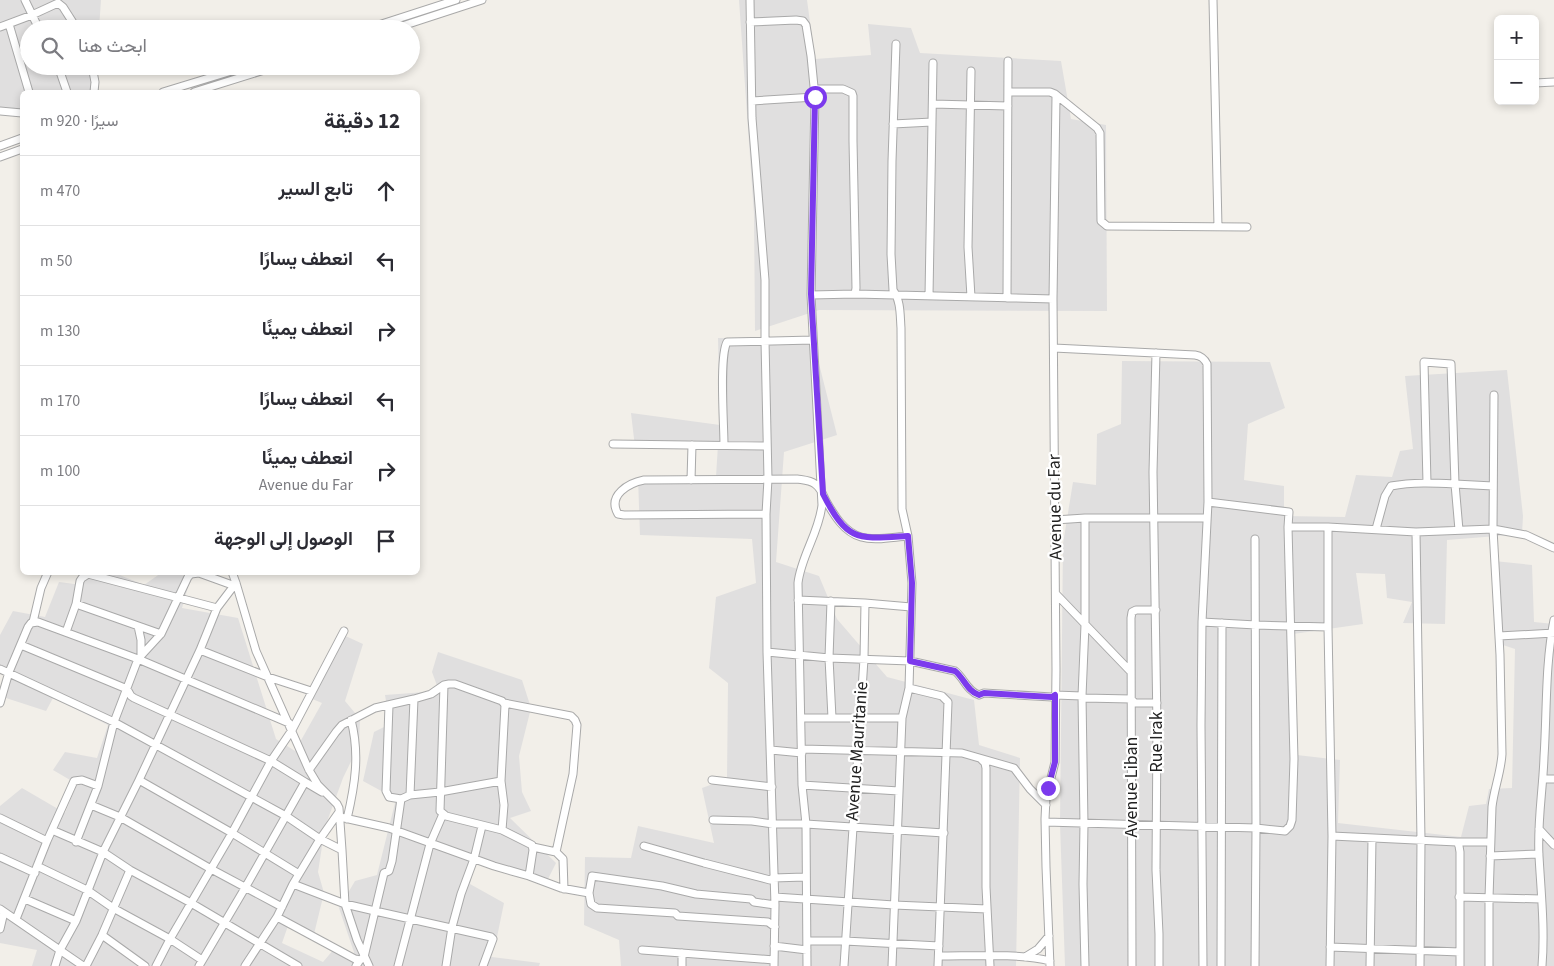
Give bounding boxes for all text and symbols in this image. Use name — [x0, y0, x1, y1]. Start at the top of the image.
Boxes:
map controls — [1494, 15, 1539, 105]
button: + — [1494, 15, 1539, 60]
search box — [20, 20, 420, 75]
text: ابحث هنا — [78, 33, 147, 60]
icon: search — [38, 34, 66, 62]
button: − — [1494, 60, 1539, 105]
route start — [804, 86, 827, 109]
text: 12 دقيقة — [324, 106, 400, 136]
text: سيرًا · 920 m — [40, 110, 118, 132]
text: تابع السير — [278, 176, 353, 203]
icon: ahead — [372, 177, 400, 205]
text: 470 m — [40, 180, 80, 202]
text: انعطف يسارًا — [259, 246, 353, 273]
icon: left — [372, 247, 400, 275]
text: 50 m — [40, 250, 72, 272]
text: انعطف يمينًا — [262, 316, 353, 343]
icon: right — [372, 317, 400, 345]
text: 130 m — [40, 320, 80, 342]
text: انعطف يسارًا — [259, 386, 353, 413]
icon: left — [372, 387, 400, 415]
text: 170 m — [40, 390, 80, 412]
text: انعطف يمينًا — [262, 445, 353, 472]
street label: Avenue du Far — [1042, 453, 1068, 560]
icon: right — [372, 457, 400, 485]
text: 100 m — [40, 460, 80, 482]
text: Avenue du Far — [259, 474, 353, 496]
text: الوصول إلى الوجهة — [214, 526, 353, 553]
icon: arrive — [372, 527, 400, 555]
street label: Avenue Mauritanie — [840, 680, 874, 822]
street label: Rue Irak — [1144, 711, 1169, 773]
street label: Avenue Liban — [1119, 737, 1144, 837]
route end — [1037, 777, 1060, 800]

